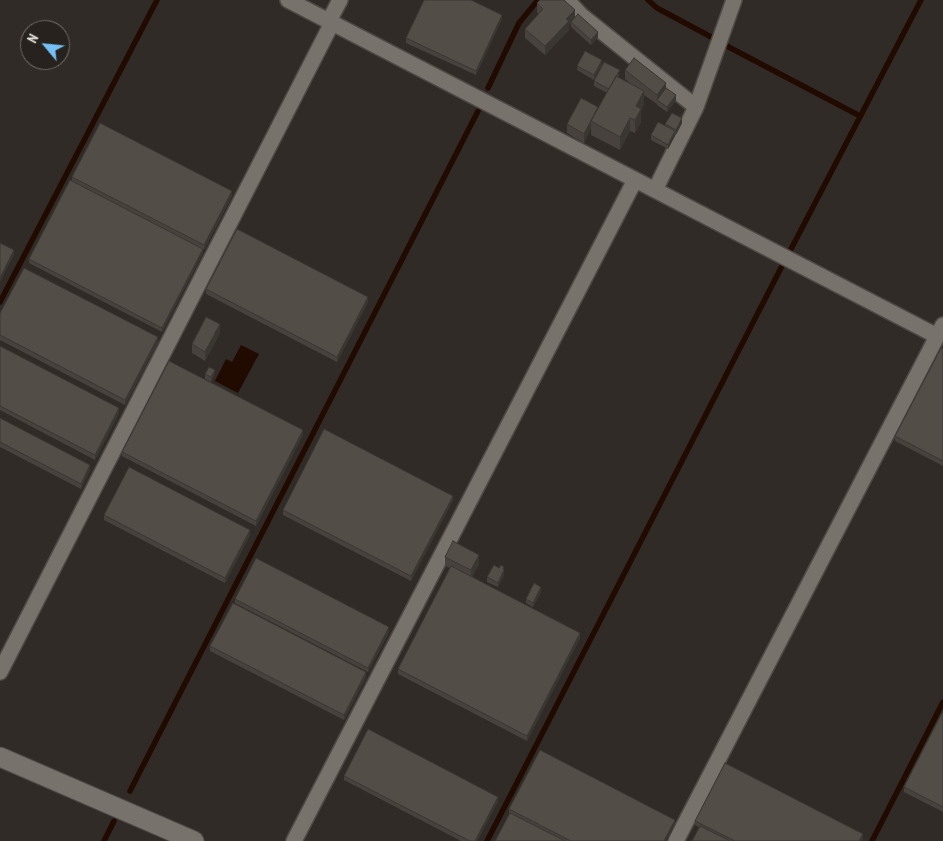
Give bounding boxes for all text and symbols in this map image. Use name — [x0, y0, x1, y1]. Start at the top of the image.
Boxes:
north arrow — [20, 20, 70, 70]
text: N — [23, 31, 42, 46]

